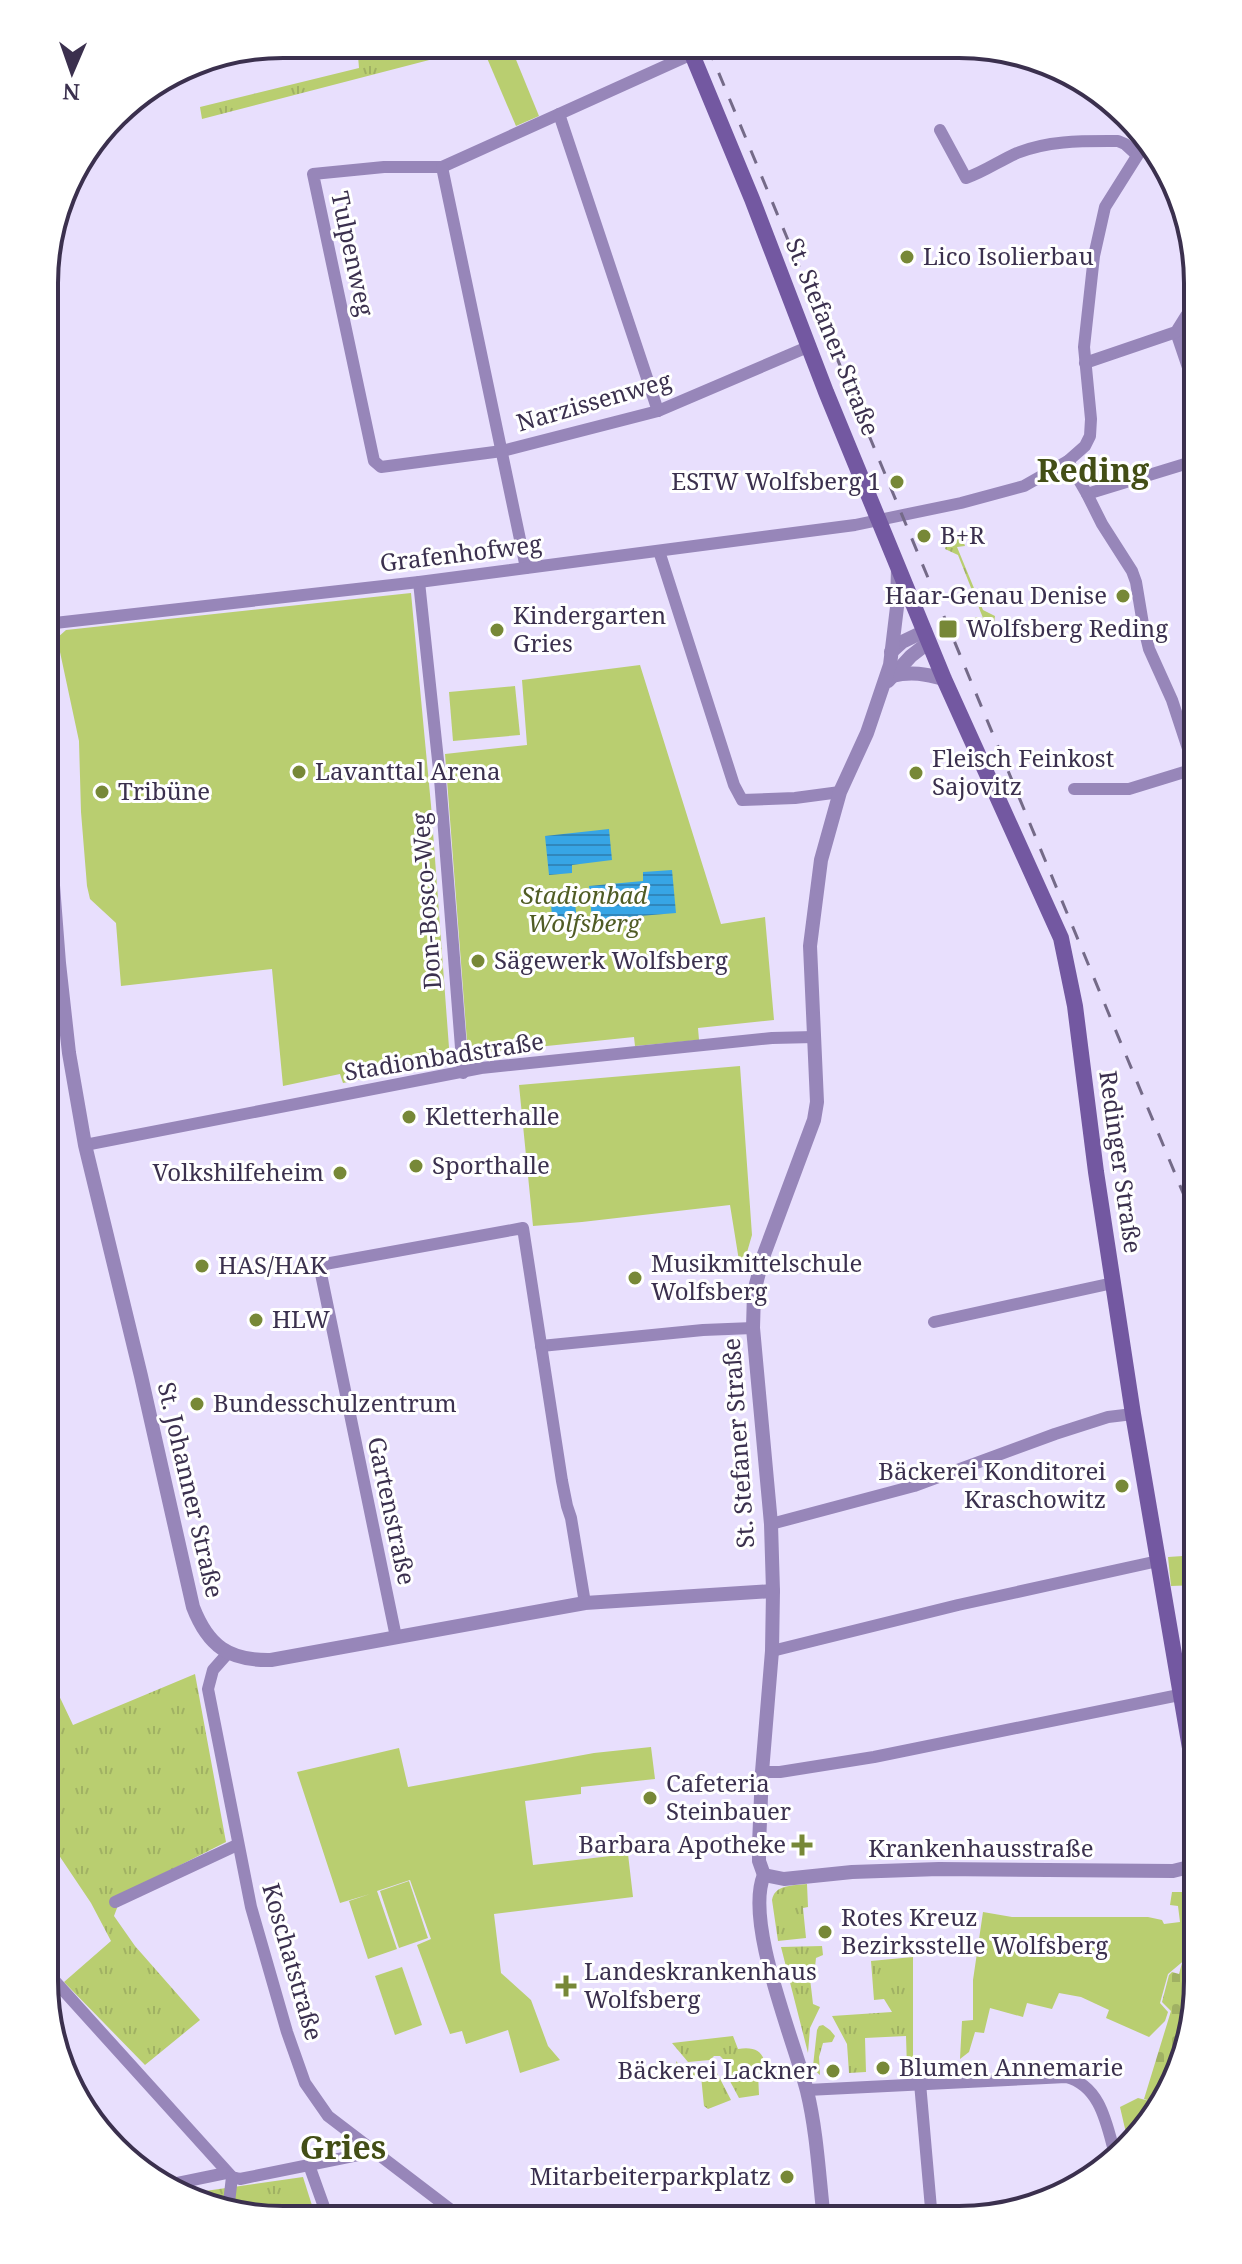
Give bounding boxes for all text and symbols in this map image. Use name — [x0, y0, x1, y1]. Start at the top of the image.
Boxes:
north arrow — [32, 32, 112, 112]
text: N — [62, 78, 80, 108]
street label: Tulpenweg — [324, 188, 383, 319]
street label: St. Stefaner Straße — [779, 233, 888, 440]
place label: Lico Isolierbau — [923, 239, 1094, 272]
marker: Lico Isolierbau — [898, 248, 916, 266]
street label: Narzissenweg — [512, 363, 675, 438]
district label: Reding — [1037, 448, 1149, 491]
place label: ESTW Wolfsberg 1 — [671, 464, 881, 497]
marker: ESTW Wolfsberg 1 — [888, 473, 906, 491]
place label: B+R — [940, 518, 985, 551]
street label: Grafenhofweg — [378, 526, 544, 579]
marker: B+R — [915, 527, 933, 545]
place label: Haar-Genau Denise — [885, 578, 1107, 611]
marker: Haar-Genau Denise — [1114, 587, 1132, 605]
place label: Kindergarten Gries — [513, 598, 666, 659]
place label: Wolfsberg Reding — [966, 611, 1168, 644]
marker: Wolfsberg Reding — [937, 618, 959, 640]
marker: Kindergarten Gries — [488, 621, 506, 639]
place label: Fleisch Feinkost Sajovitz — [932, 741, 1114, 802]
place label: Lavanttal Arena — [315, 754, 501, 787]
marker: Lavanttal Arena — [290, 763, 308, 781]
marker: Fleisch Feinkost Sajovitz — [907, 764, 925, 782]
place label: Tribüne — [118, 774, 210, 807]
marker: Tribüne — [93, 783, 111, 801]
street label: Don-Bosco-Weg — [403, 812, 448, 991]
park label: Stadionbad Wolfsberg — [521, 878, 647, 939]
place label: Sägewerk Wolfsberg — [494, 943, 728, 976]
marker: Sägewerk Wolfsberg — [469, 952, 487, 970]
street label: Stadionbadstraße — [342, 1023, 546, 1088]
street label: Redinger Straße — [1092, 1068, 1151, 1255]
place label: Kletterhalle — [425, 1099, 560, 1132]
marker: Kletterhalle — [400, 1108, 418, 1126]
place label: Sporthalle — [432, 1148, 550, 1181]
place label: Volkshilfeheim — [153, 1155, 324, 1188]
marker: Sporthalle — [407, 1157, 425, 1175]
marker: Volkshilfeheim — [331, 1164, 349, 1182]
place label: Musikmittelschule Wolfsberg — [651, 1246, 862, 1307]
place label: HAS/HAK — [218, 1248, 328, 1281]
marker: HAS/HAK — [193, 1257, 211, 1275]
marker: Musikmittelschule Wolfsberg — [626, 1269, 644, 1287]
place label: HLW — [272, 1302, 330, 1335]
marker: HLW — [247, 1311, 265, 1329]
street label: St. Stefaner Straße — [714, 1337, 761, 1549]
street label: St. Johanner Straße — [151, 1379, 232, 1601]
place label: Bundesschulzentrum — [213, 1386, 457, 1419]
marker: Bundesschulzentrum — [188, 1395, 206, 1413]
street label: Gartenstraße — [361, 1434, 424, 1588]
place label: Bäckerei Konditorei Kraschowitz — [878, 1454, 1106, 1515]
marker: Bäckerei Konditorei Kraschowitz — [1113, 1477, 1131, 1495]
place label: Cafeteria Steinbauer — [666, 1766, 791, 1827]
marker: Cafeteria Steinbauer — [641, 1789, 659, 1807]
place label: Barbara Apotheke — [578, 1827, 786, 1860]
street label: Krankenhausstraße — [868, 1831, 1094, 1864]
marker: Barbara Apotheke — [793, 1836, 811, 1854]
street label: Koschatstraße — [255, 1879, 332, 2044]
place label: Rotes Kreuz Bezirksstelle Wolfsberg — [841, 1900, 1108, 1961]
marker: Rotes Kreuz Bezirksstelle Wolfsberg — [816, 1923, 834, 1941]
place label: Landeskrankenhaus Wolfsberg — [584, 1954, 817, 2015]
marker: Landeskrankenhaus Wolfsberg — [555, 1975, 577, 1997]
place label: Blumen Annemarie — [899, 2050, 1123, 2083]
place label: Bäckerei Lackner — [618, 2053, 817, 2086]
marker: Blumen Annemarie — [874, 2059, 892, 2077]
marker: Bäckerei Lackner — [824, 2062, 842, 2080]
district label: Gries — [300, 2125, 386, 2168]
place label: Mitarbeiterparkplatz — [530, 2159, 771, 2192]
marker: Mitarbeiterparkplatz — [778, 2168, 796, 2186]

